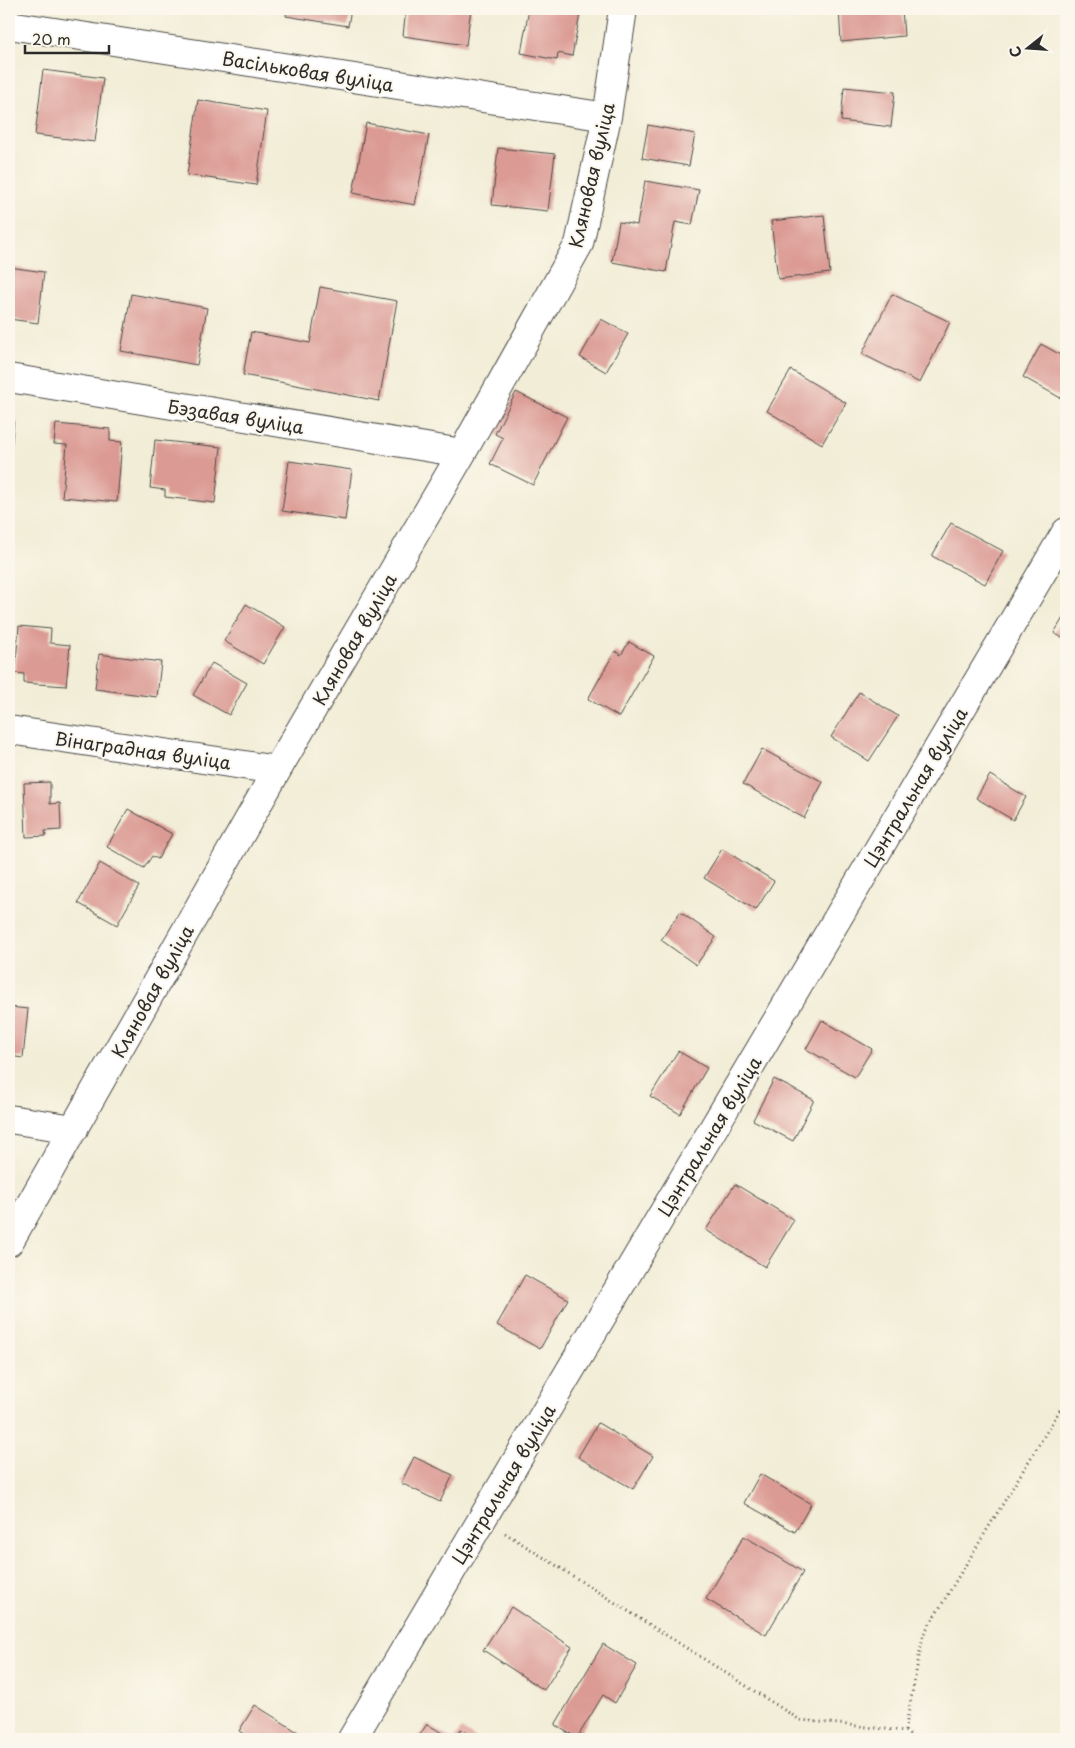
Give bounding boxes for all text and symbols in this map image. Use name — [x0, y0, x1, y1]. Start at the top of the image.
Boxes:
scale bar — [25, 22, 109, 54]
north arrow — [1002, 22, 1052, 72]
text: 20 m — [32, 27, 71, 50]
street label: Васільковая вуліца — [220, 44, 396, 98]
text: С — [1004, 44, 1027, 60]
street label: Кляновая вуліца — [561, 100, 621, 250]
street label: Бэзавая вуліца — [166, 392, 306, 440]
street label: Кляновая вуліца — [305, 568, 403, 710]
street label: Цэнтральная вуліца — [856, 702, 974, 872]
street label: Вінаградная вуліца — [53, 724, 233, 776]
street label: Кляновая вуліца — [104, 920, 200, 1062]
street label: Цэнтральная вуліца — [650, 1051, 768, 1221]
street label: Цэнтральная вуліца — [444, 1399, 562, 1569]

